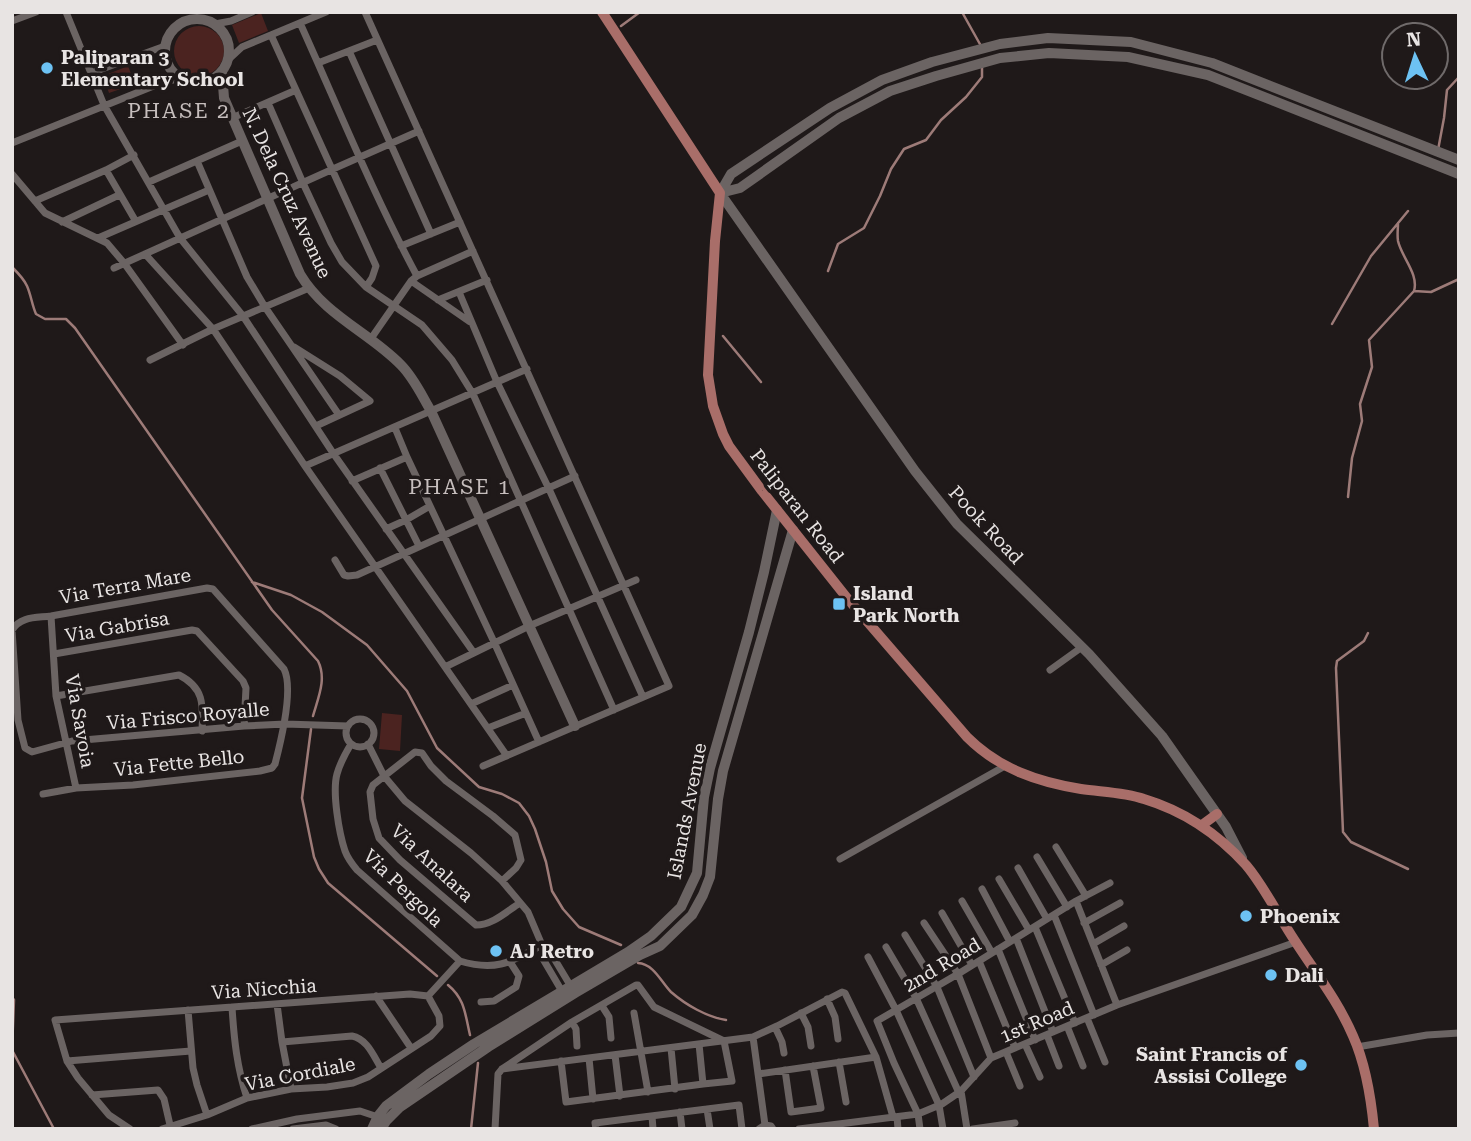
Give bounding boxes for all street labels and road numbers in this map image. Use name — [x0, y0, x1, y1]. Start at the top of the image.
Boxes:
street label: N. Dela Cruz Avenue — [237, 104, 337, 282]
street label: Paliparan Road — [745, 444, 849, 568]
street label: Pook Road — [944, 481, 1028, 569]
street label: Via Terra Mare — [57, 563, 193, 609]
street label: Via Gabrisa — [63, 606, 172, 647]
street label: Via Savoia — [60, 672, 100, 770]
street label: Via Frisco Royalle — [106, 697, 270, 735]
street label: Islands Avenue — [662, 741, 712, 881]
street label: Via Fette Bello — [113, 745, 245, 781]
street label: Via Analara — [386, 819, 479, 907]
street label: Via Pergola — [358, 844, 448, 932]
street label: 2nd Road — [899, 933, 985, 997]
street label: Via Nicchia — [211, 974, 318, 1004]
street label: 1st Road — [996, 996, 1078, 1048]
street label: Via Cordiale — [243, 1052, 357, 1096]

